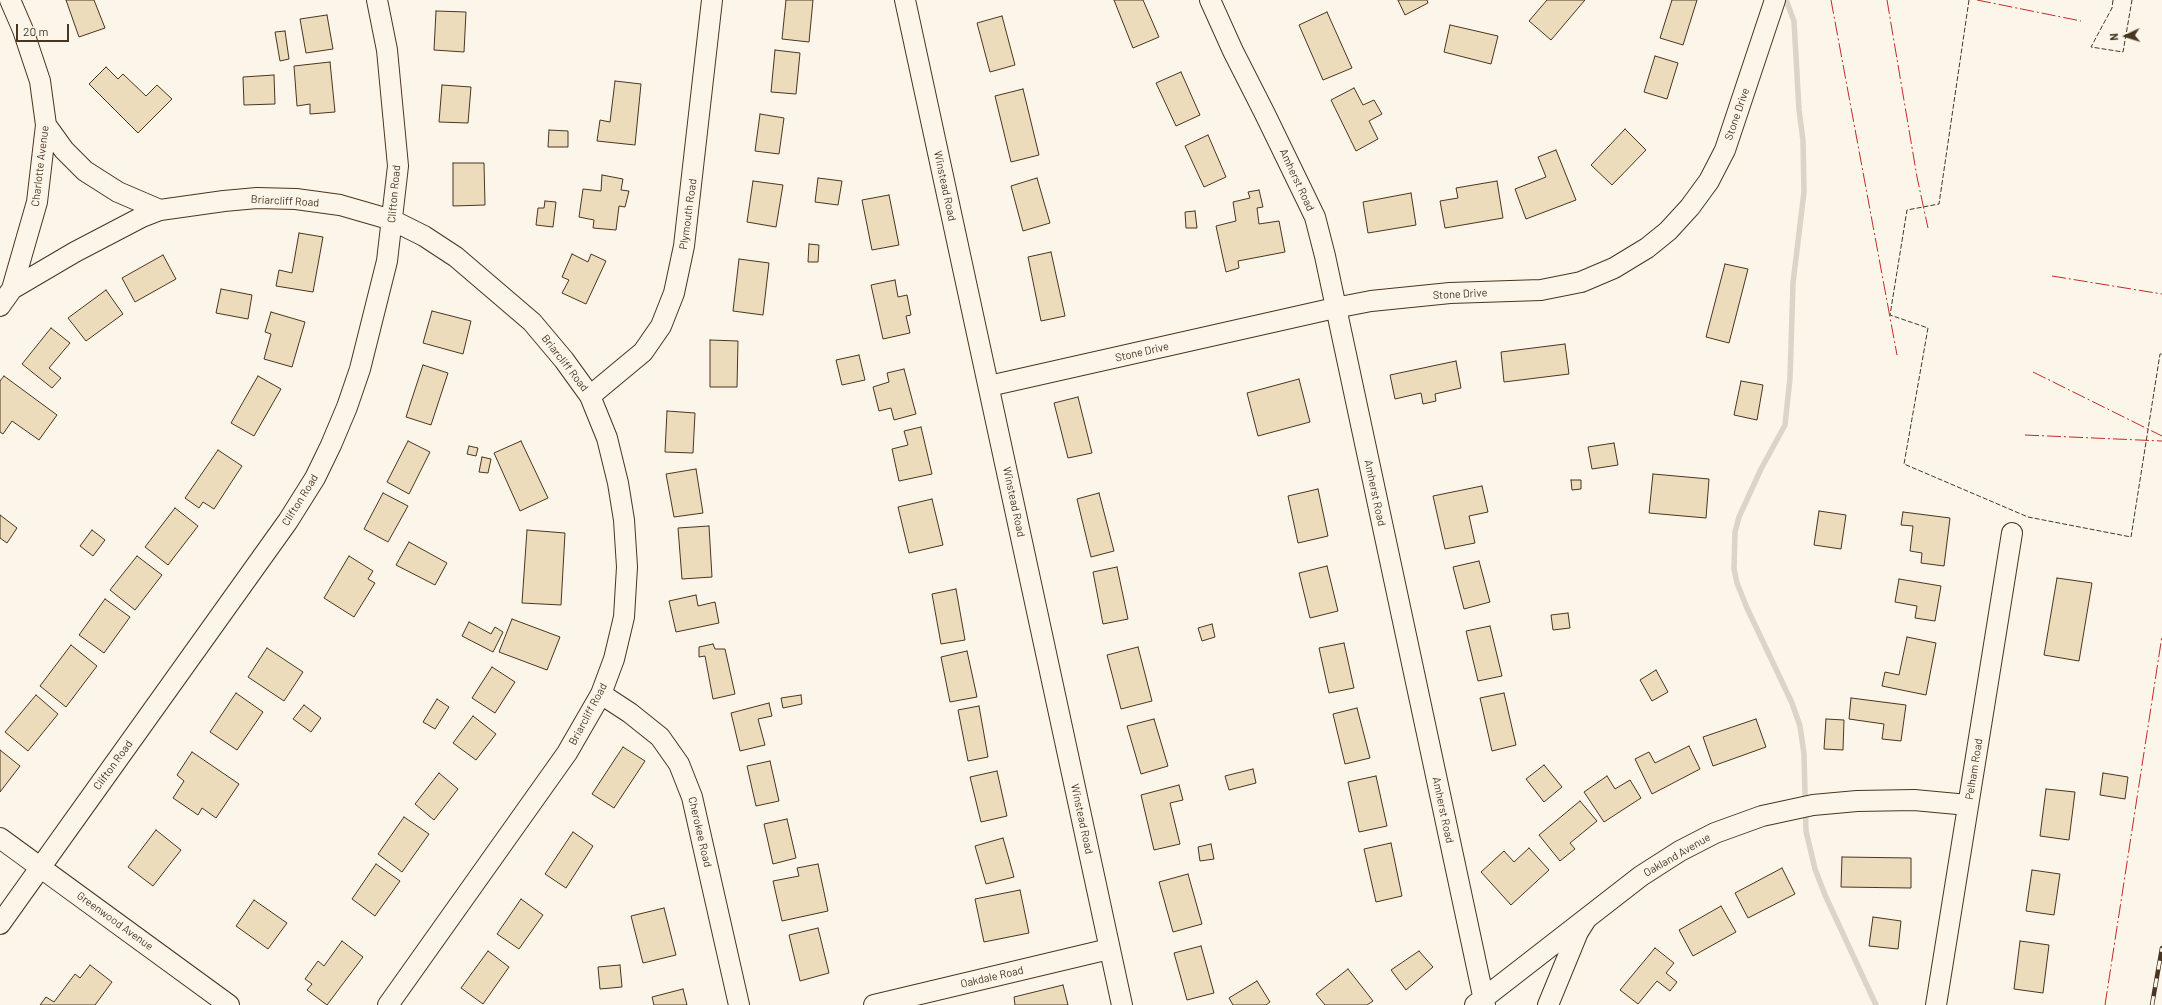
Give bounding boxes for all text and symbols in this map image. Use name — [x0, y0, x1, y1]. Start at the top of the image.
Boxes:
scale bar — [18, 16, 71, 42]
north arrow — [2106, 16, 2146, 56]
text: 20 m — [23, 24, 49, 38]
text: N — [2107, 33, 2120, 41]
street label: Stone Drive — [1722, 86, 1752, 142]
street label: Charlotte Avenue — [28, 125, 52, 207]
street label: Amherst Road — [1277, 147, 1317, 213]
street label: Winstead Road — [931, 150, 959, 222]
street label: Clifton Road — [385, 164, 403, 224]
street label: Plymouth Road — [676, 178, 700, 250]
street label: Briarcliff Road — [250, 193, 320, 209]
street label: Stone Drive — [1432, 286, 1488, 302]
street label: Briarcliff Road — [539, 332, 591, 394]
street label: Stone Drive — [1114, 339, 1170, 365]
street label: Amherst Road — [1362, 459, 1388, 527]
street label: Winstead Road — [1000, 466, 1028, 538]
street label: Clifton Road — [279, 472, 321, 528]
street label: Briarcliff Road — [566, 681, 610, 747]
street label: Pelham Road — [1963, 737, 1985, 801]
street label: Clifton Road — [91, 738, 135, 792]
street label: Amherst Road — [1430, 776, 1456, 844]
street label: Winstead Road — [1068, 783, 1096, 855]
street label: Cherokee Road — [685, 795, 715, 869]
street label: Oakland Avenue — [1641, 831, 1713, 879]
street label: Greenwood Avenue — [74, 889, 156, 953]
street label: Oakdale Road — [959, 963, 1025, 991]

